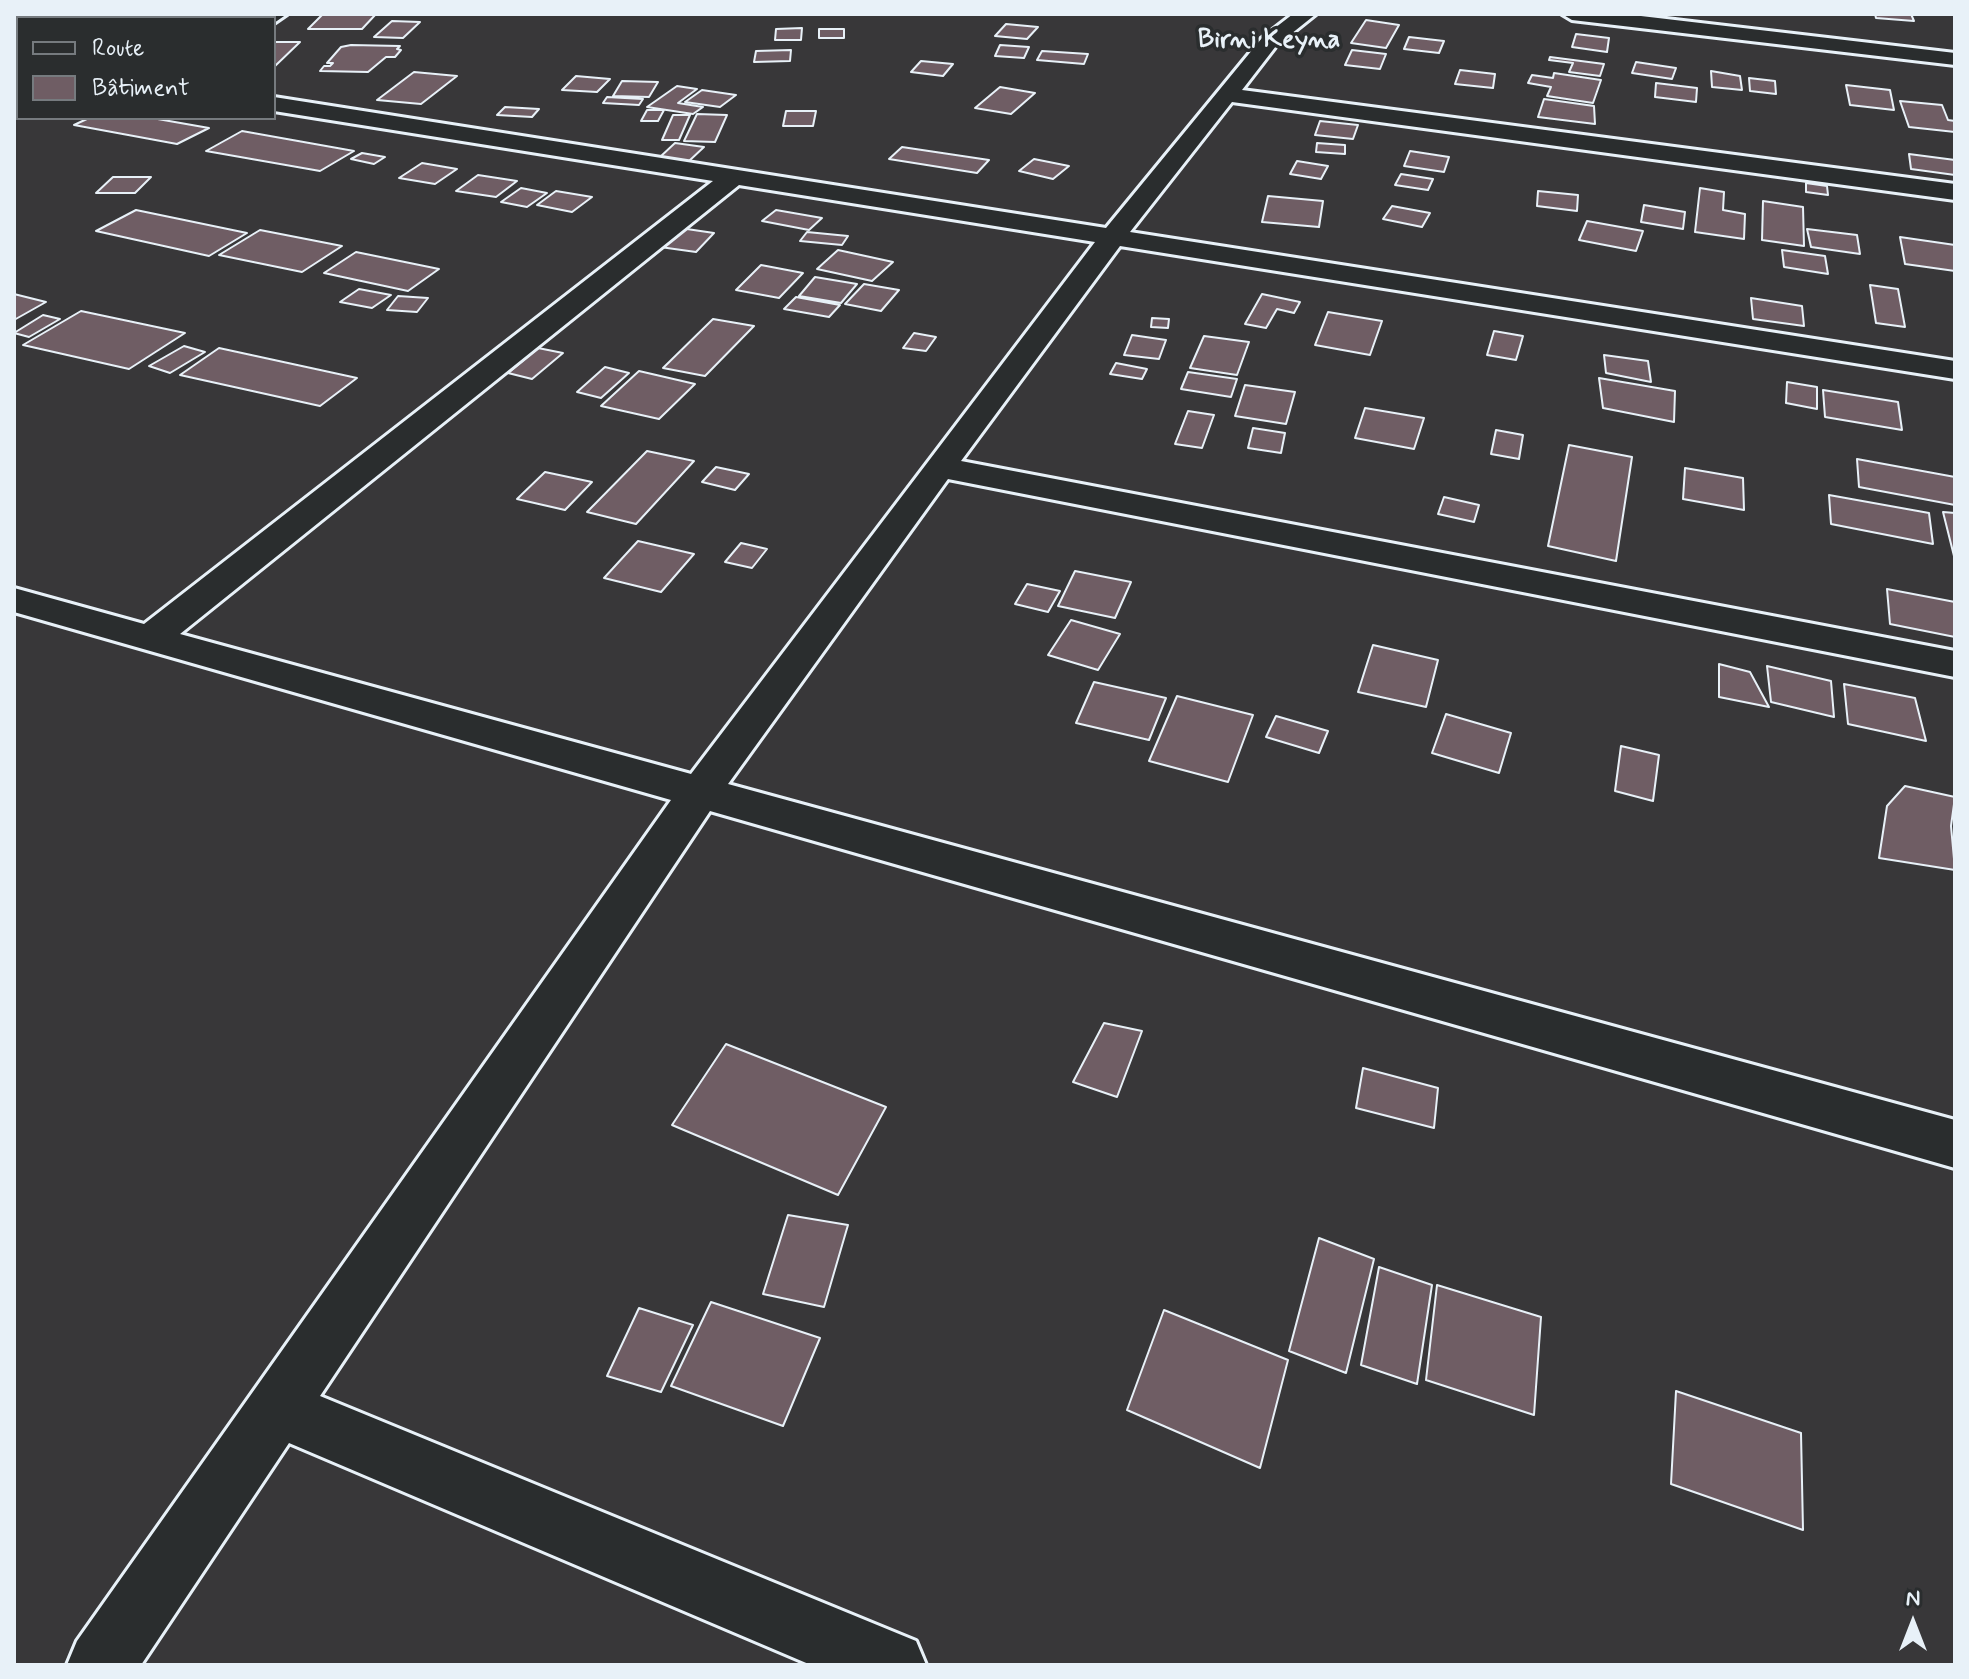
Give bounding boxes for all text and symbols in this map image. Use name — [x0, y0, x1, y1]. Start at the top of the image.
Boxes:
legend — [16, 16, 276, 120]
district label: Birni Keyna — [1198, 26, 1340, 58]
text: Route — [92, 33, 144, 64]
text: Bâtiment — [92, 73, 190, 104]
north arrow — [1873, 1583, 1953, 1663]
text: N — [1906, 1585, 1920, 1613]

